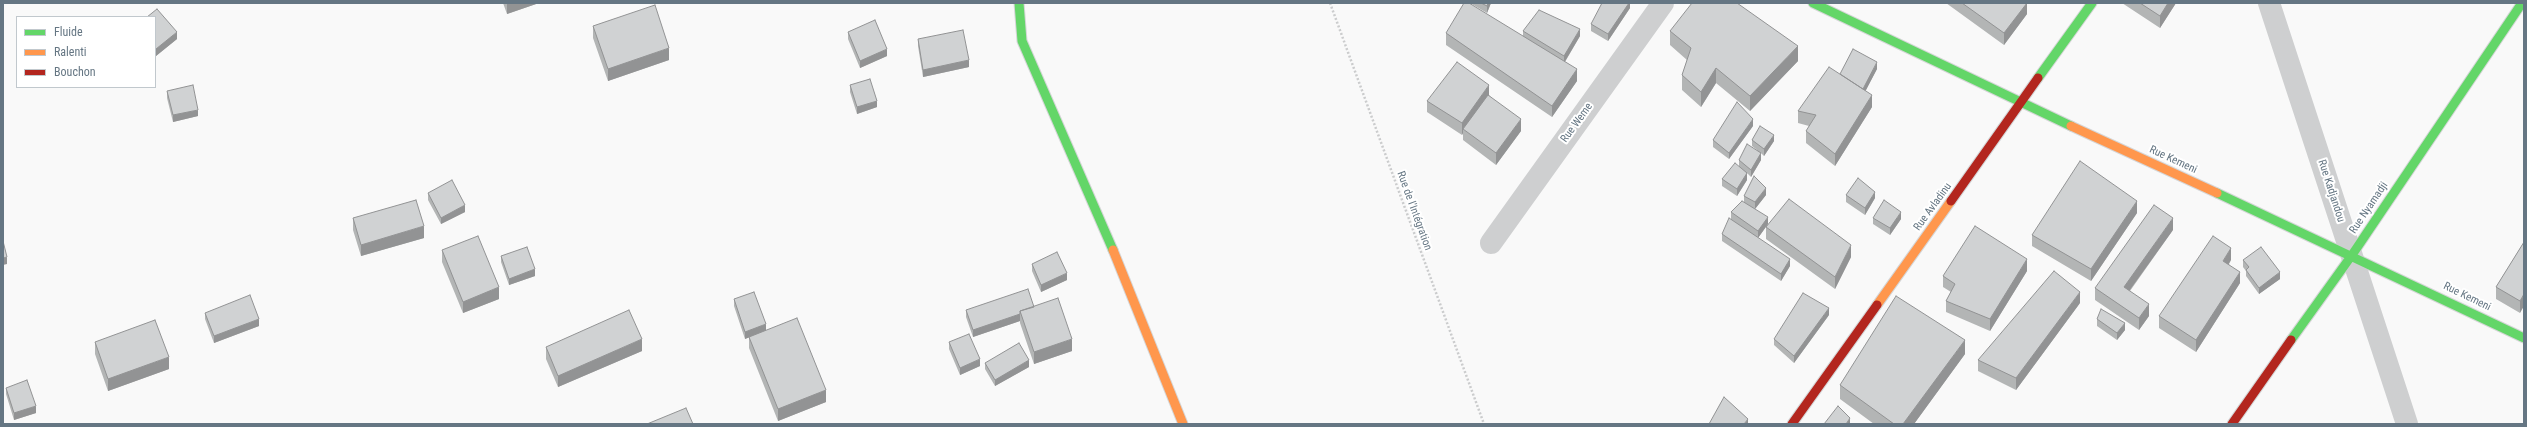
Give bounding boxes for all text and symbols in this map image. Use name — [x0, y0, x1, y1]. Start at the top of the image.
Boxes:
legend — [16, 16, 156, 88]
text: Fluide — [54, 25, 83, 39]
text: Ralenti — [54, 45, 87, 59]
text: Bouchon — [54, 65, 96, 79]
street label: Rue Weme — [1558, 101, 1596, 145]
street label: Rue Kemeni — [2147, 143, 2199, 177]
street label: Rue Kadjandou — [2315, 158, 2347, 224]
street label: Rue de l'Intégration — [1394, 170, 1434, 252]
street label: Rue Avladinu — [1911, 180, 1955, 234]
street label: Rue Nyamadji — [2347, 180, 2391, 236]
street label: Rue Kemeni — [2441, 280, 2493, 314]

